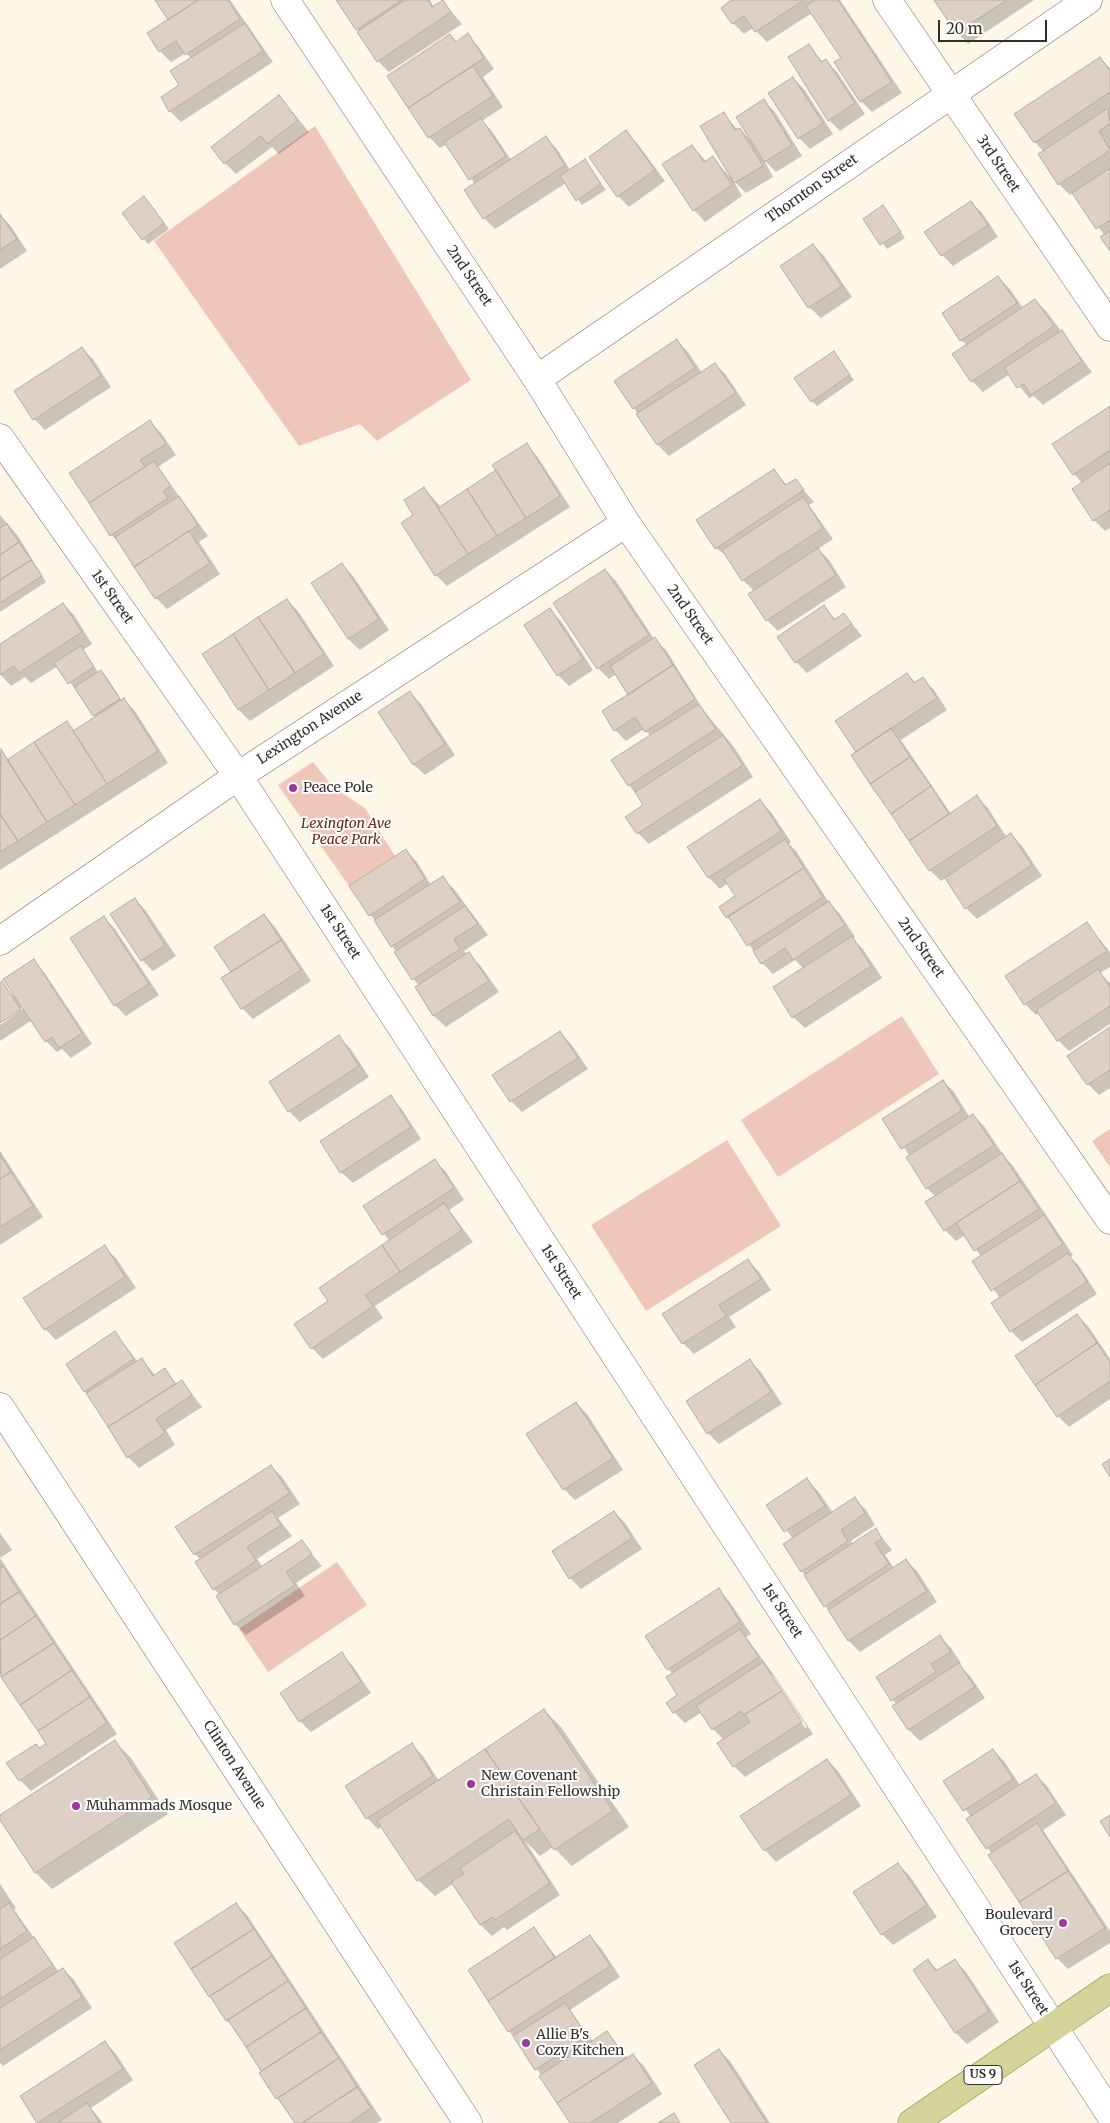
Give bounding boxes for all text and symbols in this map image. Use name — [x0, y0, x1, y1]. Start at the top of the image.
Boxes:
scale bar — [940, 10, 1049, 42]
text: 20 m — [946, 19, 983, 38]
street label: 3rd Street — [973, 132, 1023, 196]
street label: Thornton Street — [763, 151, 861, 227]
street label: 2nd Street — [443, 243, 495, 309]
street label: 1st Street — [87, 567, 137, 627]
street label: 2nd Street — [663, 582, 717, 648]
street label: Lexington Avenue — [254, 688, 366, 768]
place label: Peace Pole — [303, 780, 373, 796]
marker: Peace Pole — [287, 782, 299, 794]
park label: Lexington Ave Peace Park — [301, 816, 391, 849]
street label: 1st Street — [316, 901, 364, 963]
street label: 2nd Street — [894, 915, 948, 981]
street label: 1st Street — [537, 1241, 585, 1303]
street label: 1st Street — [758, 1580, 806, 1642]
street label: Clinton Avenue — [199, 1718, 269, 1812]
place label: New Covenant Christain Fellowship — [481, 1768, 620, 1800]
marker: New Covenant Christain Fellowship — [465, 1778, 477, 1790]
place label: Muhammads Mosque — [86, 1798, 232, 1814]
marker: Muhammads Mosque — [70, 1800, 82, 1812]
place label: Boulevard Grocery — [985, 1907, 1053, 1940]
marker: Boulevard Grocery — [1057, 1917, 1069, 1929]
street label: 1st Street — [1004, 1957, 1052, 2019]
place label: Allie B's Cozy Kitchen — [536, 2027, 624, 2060]
marker: Allie B's Cozy Kitchen — [520, 2037, 532, 2049]
road number: US 9 — [964, 2066, 1002, 2084]

